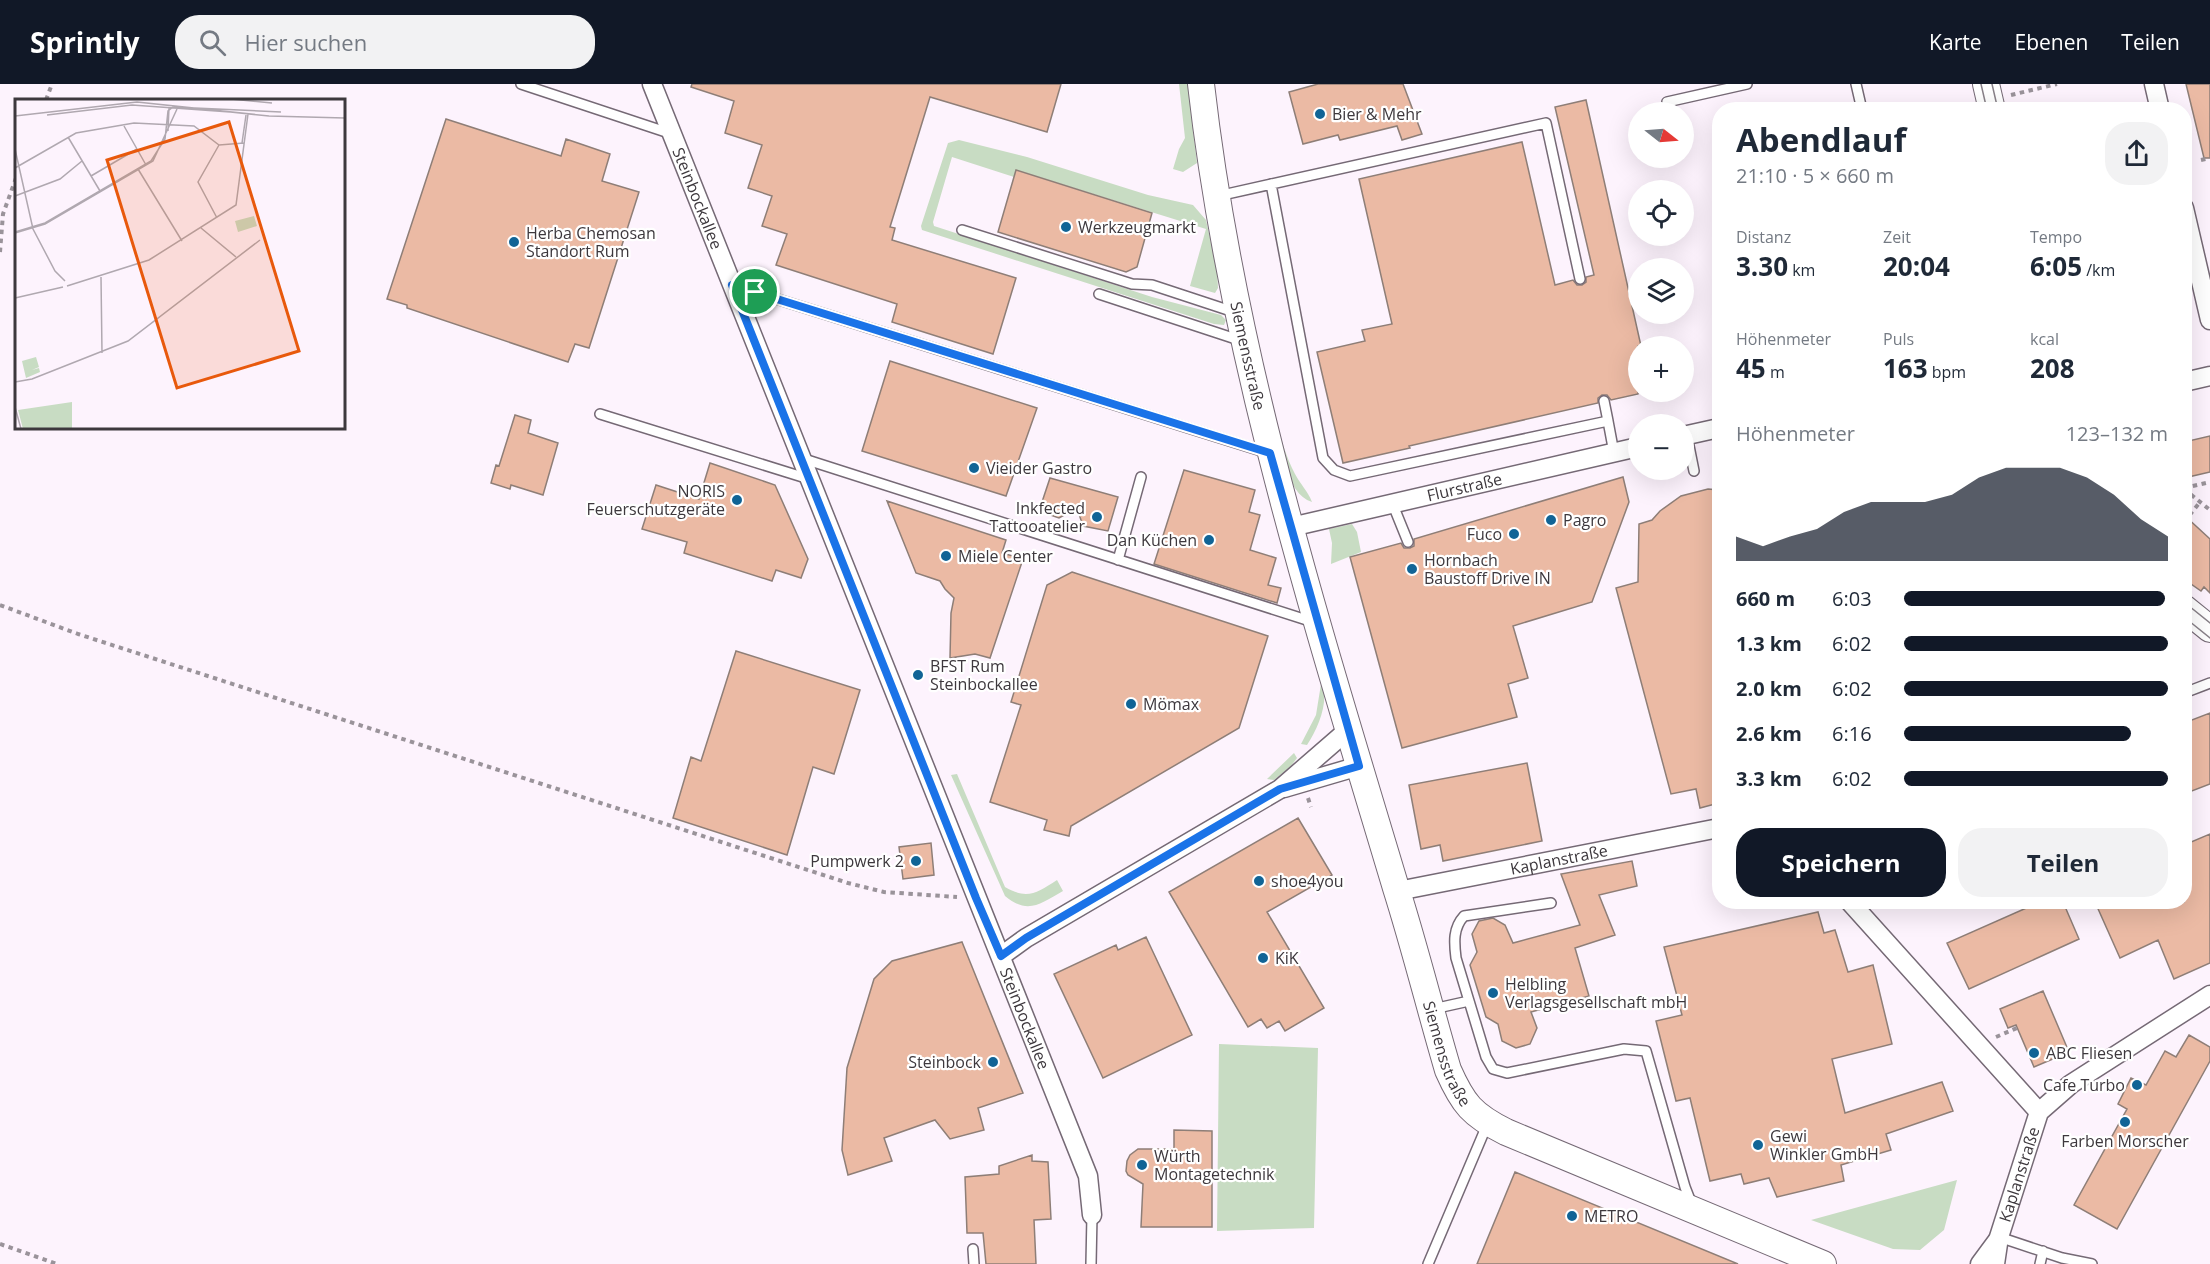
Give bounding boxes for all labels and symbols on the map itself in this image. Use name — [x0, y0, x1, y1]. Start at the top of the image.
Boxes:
inset map — [15, 99, 345, 429]
north arrow — [1628, 102, 1694, 168]
place label: Bier & Mehr — [1332, 103, 1422, 125]
marker: Bier & Mehr — [1313, 107, 1327, 121]
street label: Steinbockallee — [667, 144, 728, 252]
place label: Werkzeugmarkt — [1078, 216, 1196, 238]
marker: Werkzeugmarkt — [1059, 220, 1073, 234]
place label: Herba Chemosan Standort Rum — [526, 222, 656, 262]
marker: Herba Chemosan Standort Rum — [507, 235, 521, 249]
pin — [729, 266, 780, 317]
street label: Siemensstraße — [1225, 300, 1271, 412]
place label: Vieider Gastro — [986, 457, 1092, 479]
marker: Vieider Gastro — [967, 461, 981, 475]
street label: Flurstraße — [1425, 468, 1504, 506]
place label: NORIS Feuerschutzgeräte — [587, 480, 725, 520]
marker: NORIS Feuerschutzgeräte — [730, 493, 744, 507]
place label: Inkfected Tattooatelier — [989, 497, 1085, 537]
place label: Pagro — [1563, 509, 1606, 531]
marker: Inkfected Tattooatelier — [1090, 510, 1104, 524]
marker: Pagro — [1544, 513, 1558, 527]
place label: Fuco — [1467, 523, 1502, 545]
marker: Fuco — [1507, 527, 1521, 541]
place label: Dan Küchen — [1107, 529, 1197, 551]
marker: Dan Küchen — [1202, 533, 1216, 547]
place label: Miele Center — [958, 545, 1053, 567]
marker: Miele Center — [939, 549, 953, 563]
place label: Hornbach Baustoff Drive IN — [1424, 549, 1551, 589]
marker: Hornbach Baustoff Drive IN — [1405, 562, 1419, 576]
place label: BFST Rum Steinbockallee — [930, 655, 1038, 695]
marker: BFST Rum Steinbockallee — [911, 668, 925, 682]
place label: Mömax — [1143, 693, 1200, 715]
marker: Mömax — [1124, 697, 1138, 711]
street label: Kaplanstraße — [1508, 839, 1610, 880]
place label: Pumpwerk 2 — [810, 850, 904, 872]
marker: Pumpwerk 2 — [909, 854, 923, 868]
place label: shoe4you — [1271, 870, 1344, 892]
marker: shoe4you — [1252, 874, 1266, 888]
place label: KiK — [1275, 947, 1299, 969]
marker: KiK — [1256, 951, 1270, 965]
street label: Steinbockallee — [995, 964, 1055, 1072]
place label: Helbling Verlagsgesellschaft mbH — [1505, 973, 1687, 1013]
marker: Helbling Verlagsgesellschaft mbH — [1486, 986, 1500, 1000]
street label: Siemensstraße — [1418, 998, 1476, 1111]
place label: ABC Fliesen — [2046, 1042, 2132, 1064]
marker: ABC Fliesen — [2027, 1046, 2041, 1060]
place label: Steinbock — [908, 1051, 982, 1073]
marker: Steinbock — [986, 1055, 1000, 1069]
place label: Cafe Turbo — [2043, 1074, 2125, 1096]
marker: Cafe Turbo — [2130, 1078, 2144, 1092]
marker: Farben Morscher — [2118, 1115, 2132, 1129]
street label: Kaplanstraße — [1993, 1124, 2045, 1225]
place label: Gewi Winkler GmbH — [1770, 1125, 1879, 1165]
place label: Farben Morscher — [2061, 1130, 2189, 1152]
marker: Gewi Winkler GmbH — [1751, 1138, 1765, 1152]
place label: Würth Montagetechnik — [1154, 1145, 1275, 1185]
marker: Würth Montagetechnik — [1135, 1158, 1149, 1172]
place label: METRO — [1584, 1205, 1638, 1227]
marker: METRO — [1565, 1209, 1579, 1223]

